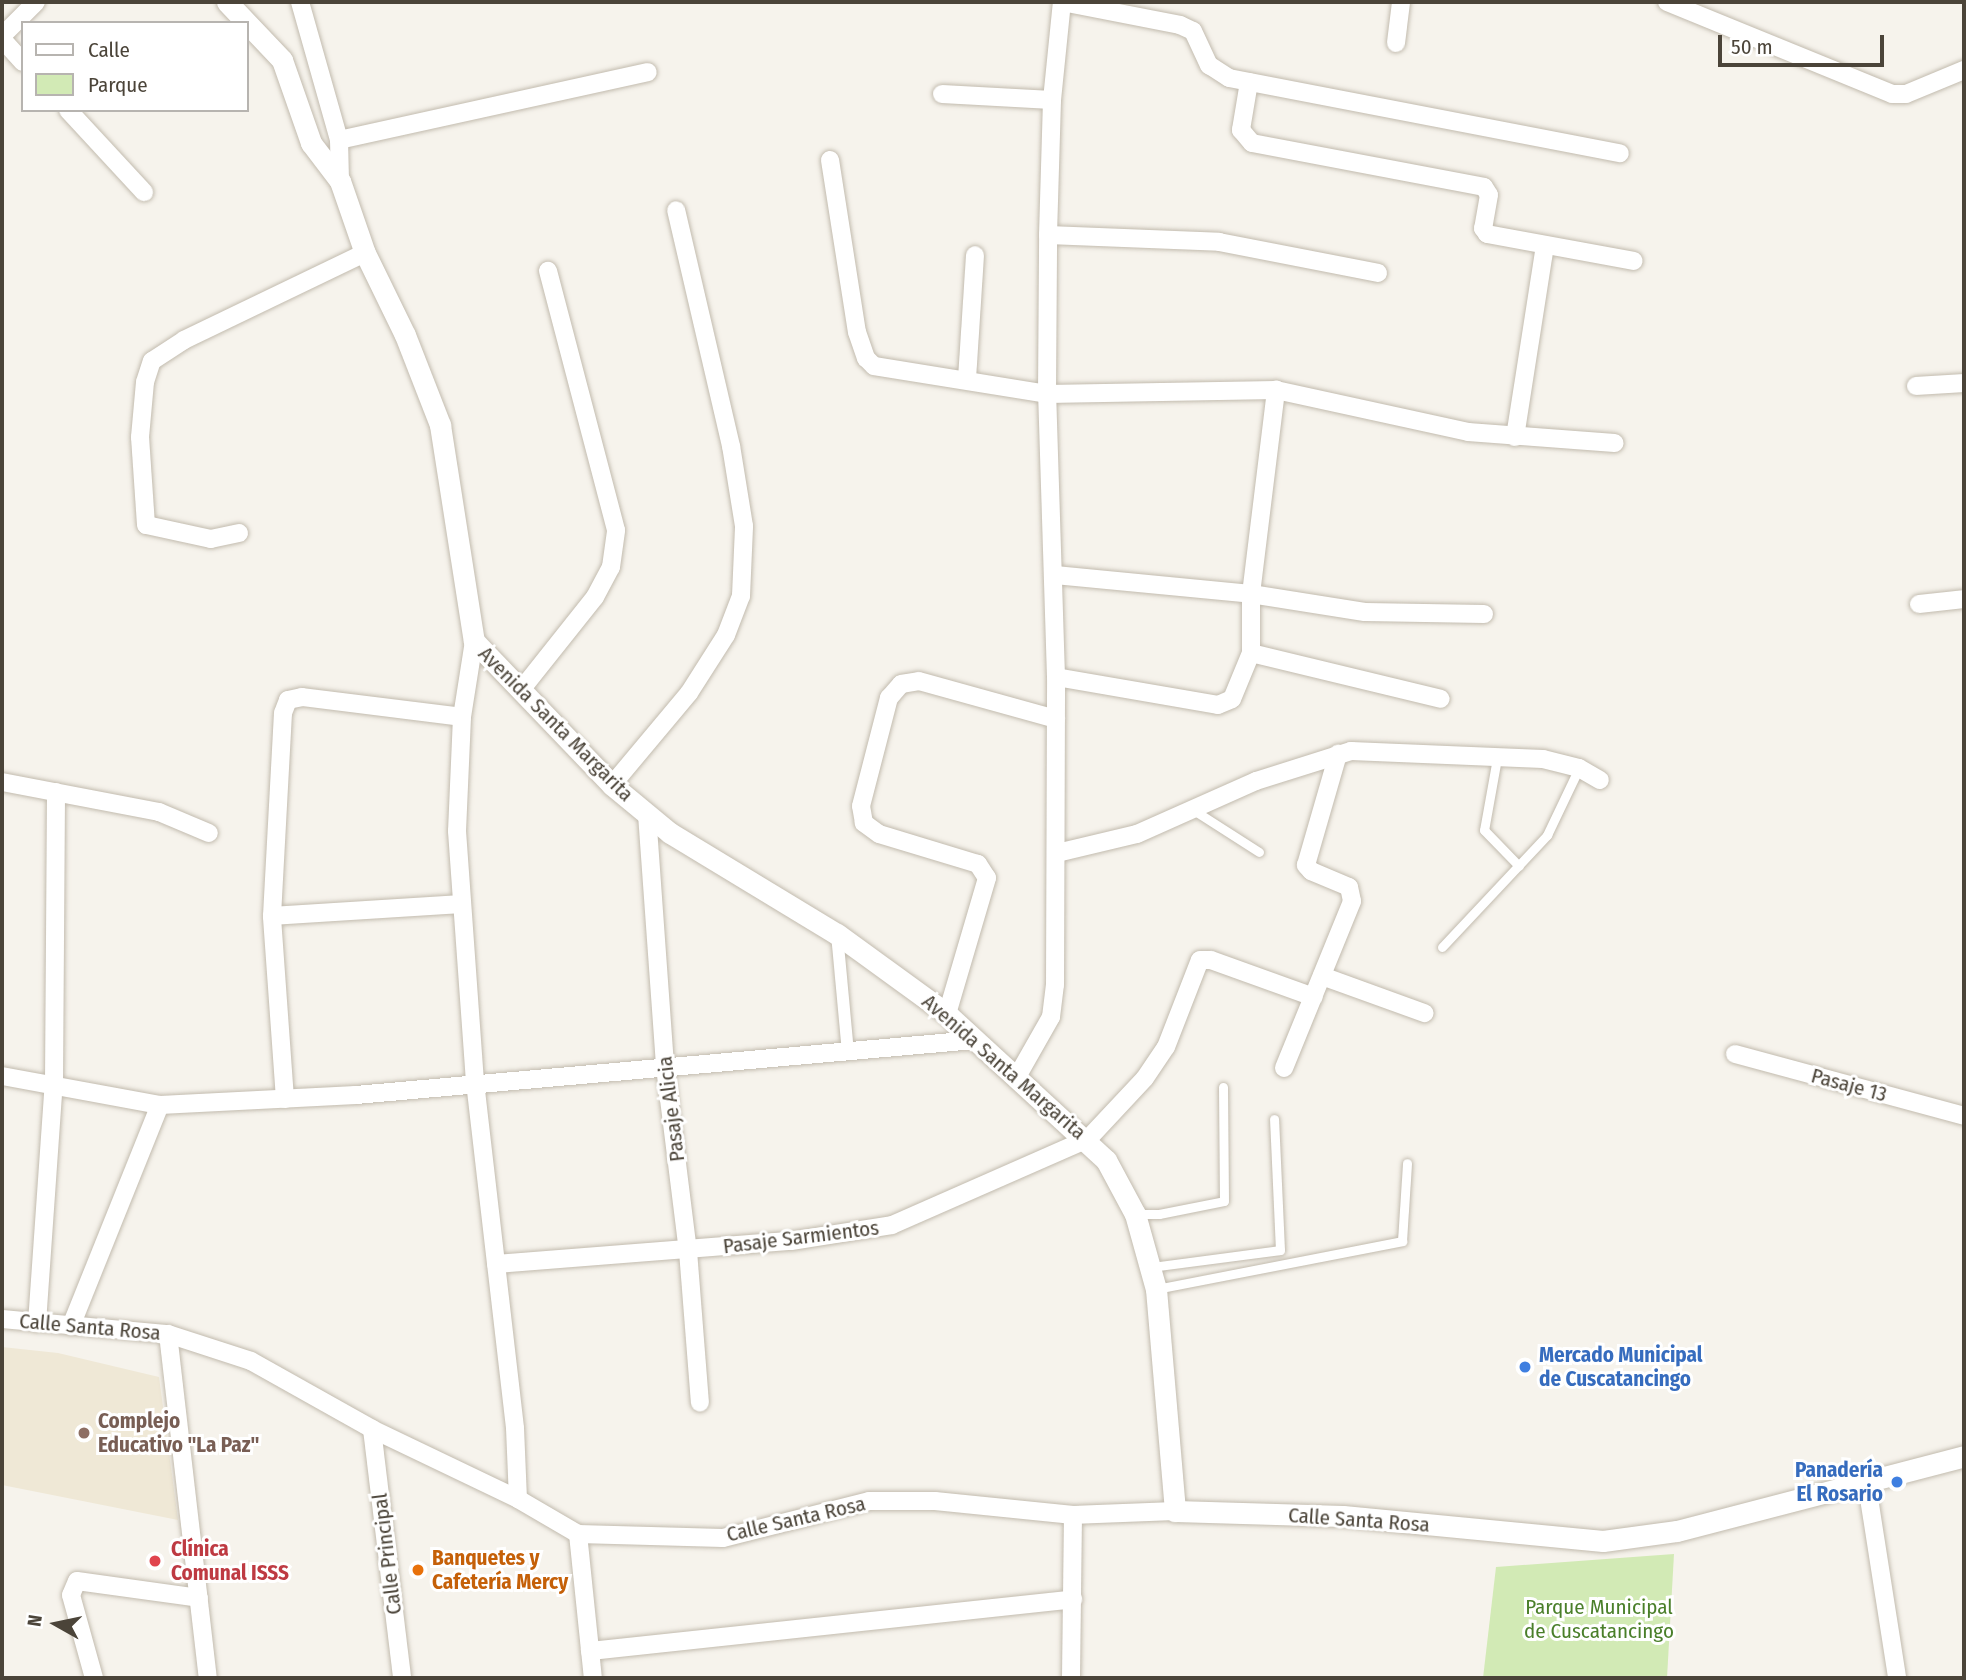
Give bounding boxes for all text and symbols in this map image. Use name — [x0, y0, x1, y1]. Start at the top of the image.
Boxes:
legend — [21, 21, 248, 112]
scale bar — [1721, 21, 1887, 65]
text: 50 m — [1731, 34, 1773, 60]
text: Calle — [88, 37, 130, 63]
text: Parque — [88, 72, 148, 98]
street label: Avenida Santa Margarita — [473, 641, 639, 807]
street label: Avenida Santa Margarita — [917, 989, 1091, 1145]
street label: Pasaje Alicia — [652, 1055, 690, 1163]
street label: Pasaje 13 — [1808, 1063, 1890, 1107]
street label: Pasaje Sarmientos — [722, 1215, 880, 1259]
street label: Calle Santa Rosa — [18, 1308, 162, 1346]
place label: Mercado Municipal de Cuscatancingo — [1539, 1342, 1703, 1392]
marker: Mercado Municipal de Cuscatancingo — [1517, 1359, 1533, 1375]
place label: Complejo Educativo "La Paz" — [98, 1408, 259, 1458]
marker: Complejo Educativo "La Paz" — [76, 1425, 92, 1441]
place label: Panadería El Rosario — [1795, 1457, 1883, 1507]
marker: Panadería El Rosario — [1889, 1474, 1905, 1490]
street label: Calle Santa Rosa — [724, 1491, 868, 1547]
street label: Calle Principal — [367, 1492, 407, 1616]
street label: Calle Santa Rosa — [1287, 1502, 1431, 1538]
place label: Clínica Comunal ISSS — [171, 1536, 289, 1586]
place label: Banquetes y Cafetería Mercy — [432, 1545, 568, 1595]
marker: Clínica Comunal ISSS — [145, 1551, 165, 1571]
marker: Banquetes y Cafetería Mercy — [410, 1562, 426, 1578]
north arrow — [21, 1589, 91, 1659]
park label: Parque Municipal de Cuscatancingo — [1524, 1594, 1674, 1644]
text: N — [23, 1613, 47, 1628]

